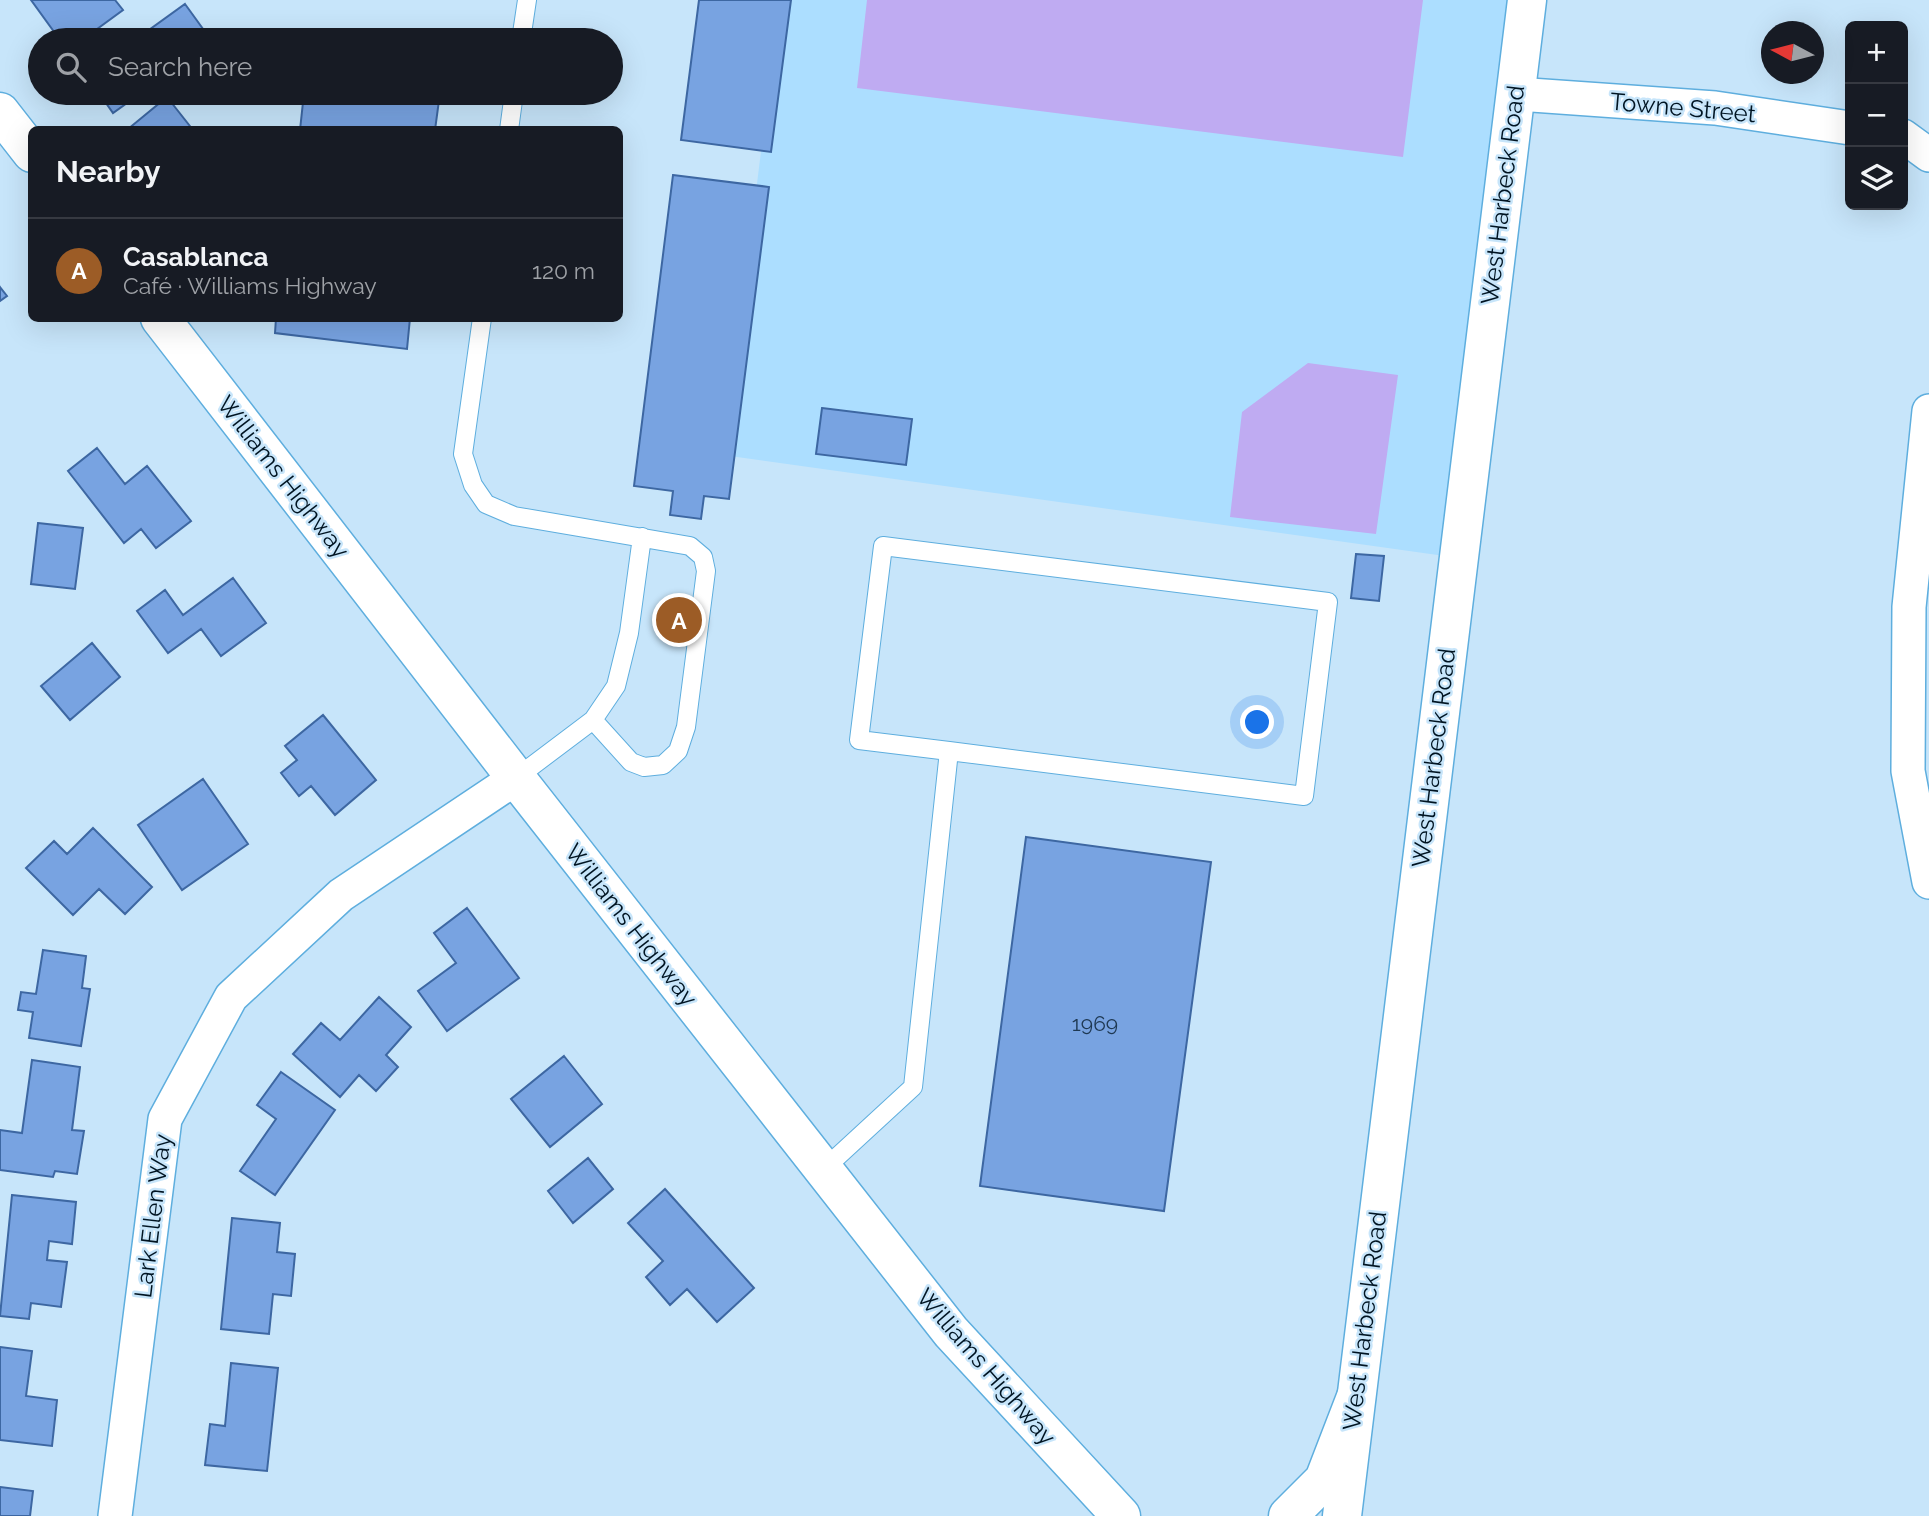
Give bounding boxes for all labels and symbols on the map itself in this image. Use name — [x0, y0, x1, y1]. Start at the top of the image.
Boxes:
north arrow — [1761, 21, 1824, 84]
street label: West Harbeck Road — [1475, 84, 1530, 306]
street label: Towne Street — [1609, 87, 1757, 128]
street label: Williams Highway — [211, 390, 356, 564]
pin: A — [656, 594, 702, 646]
street label: West Harbeck Road — [1406, 647, 1461, 869]
your location — [1240, 705, 1274, 739]
street label: Williams Highway — [559, 838, 704, 1012]
house number: 1969 — [1072, 1011, 1118, 1036]
street label: Lark Ellen Way — [128, 1132, 177, 1300]
street label: West Harbeck Road — [1337, 1210, 1392, 1432]
street label: Williams Highway — [911, 1282, 1062, 1451]

